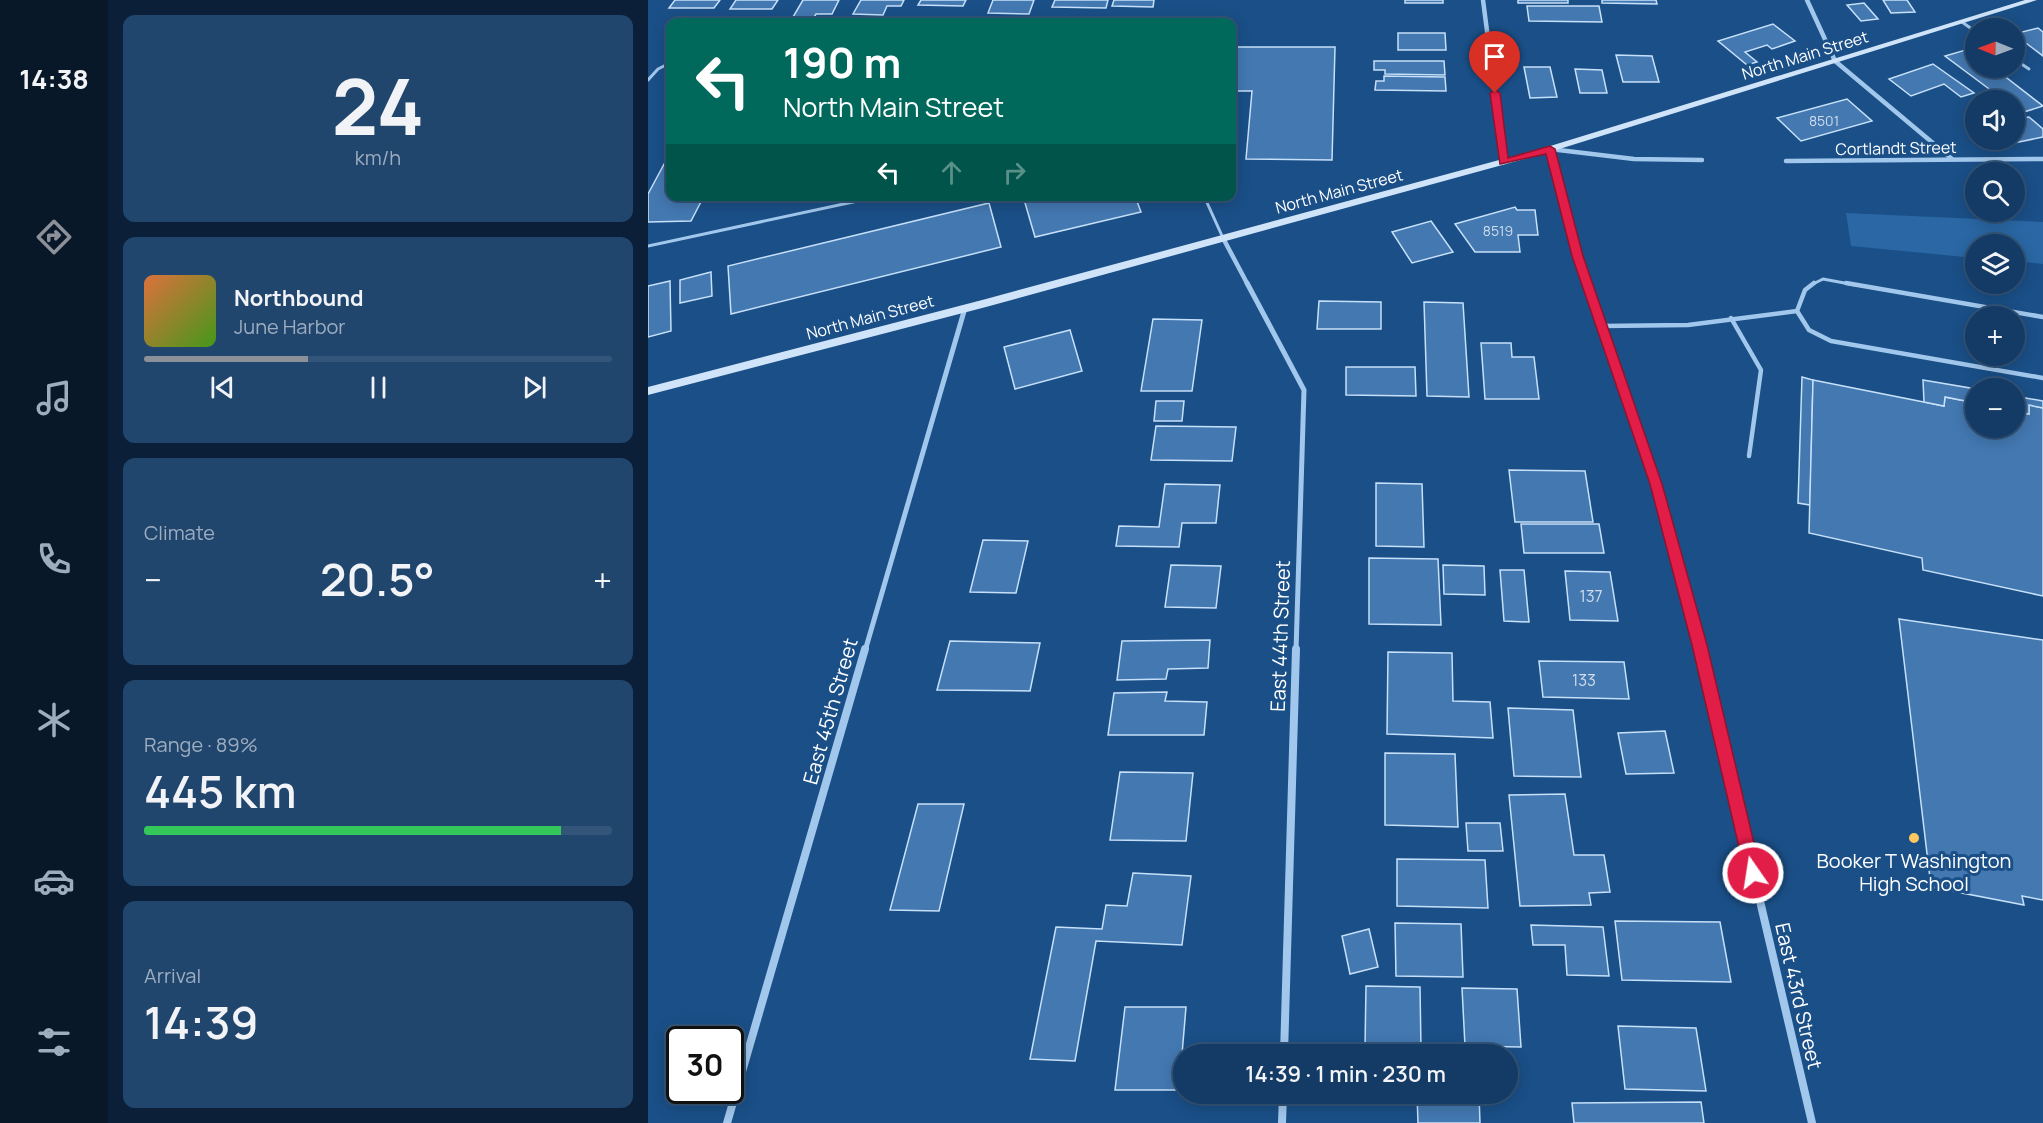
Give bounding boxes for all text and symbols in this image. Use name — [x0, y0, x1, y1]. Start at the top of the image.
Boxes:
north arrow — [1965, 18, 2025, 78]
map controls — [1965, 18, 2025, 438]
street label: North Main Street — [1739, 25, 1871, 85]
pin — [1469, 31, 1520, 93]
text: 190 m — [783, 33, 901, 91]
icon: arrive — [1478, 40, 1511, 73]
icon: left — [684, 42, 762, 120]
text: 24 — [332, 52, 424, 158]
text: 14:38 — [19, 60, 89, 97]
text: North Main Street — [783, 88, 1004, 125]
button: sound — [1965, 90, 2025, 150]
house number: 8501 — [1809, 111, 1839, 130]
street label: Cortlandt Street — [1835, 136, 1957, 160]
text: km/h — [355, 144, 401, 171]
icon: left — [872, 156, 905, 189]
icon: ahead — [935, 156, 968, 189]
icon: right — [998, 156, 1031, 189]
button: search — [1965, 162, 2025, 222]
street label: North Main Street — [1273, 163, 1405, 219]
icon: directions — [33, 216, 75, 258]
house number: 8519 — [1483, 221, 1513, 240]
button: layers — [1965, 234, 2025, 294]
text: Northbound — [234, 283, 364, 313]
street label: North Main Street — [804, 289, 936, 345]
button: + — [1965, 306, 2025, 366]
text: June Harbor — [234, 313, 346, 340]
icon: previous — [206, 371, 239, 404]
icon: pause — [362, 371, 395, 404]
icon: next — [518, 371, 551, 404]
icon: music — [33, 377, 75, 419]
button: − — [1965, 378, 2025, 438]
text: Climate — [144, 519, 215, 546]
icon: phone — [33, 538, 75, 580]
text: 20.5° — [320, 548, 435, 610]
text: − — [144, 557, 162, 602]
text: + — [593, 557, 612, 602]
street label: East 44th Street — [1264, 560, 1296, 712]
house number: 137 — [1579, 585, 1603, 607]
street label: East 45th Street — [796, 635, 864, 787]
house number: 133 — [1572, 669, 1596, 691]
icon: climate — [33, 699, 75, 741]
text: Range · 89% — [144, 731, 258, 758]
text: 445 km — [144, 760, 297, 822]
marker: Booker T Washington High School — [1907, 831, 1921, 845]
position arrow — [1721, 841, 1785, 905]
place label: Booker T Washington High School — [1817, 847, 2011, 897]
icon: car — [33, 860, 75, 902]
street label: East 43rd Street — [1769, 920, 1829, 1072]
text: Arrival — [144, 962, 201, 989]
text: 14:39 — [144, 991, 259, 1053]
icon: filters — [33, 1021, 75, 1063]
speed limit sign: 30 — [666, 1026, 744, 1104]
text: 14:39 · 1 min · 230 m — [1245, 1059, 1446, 1089]

